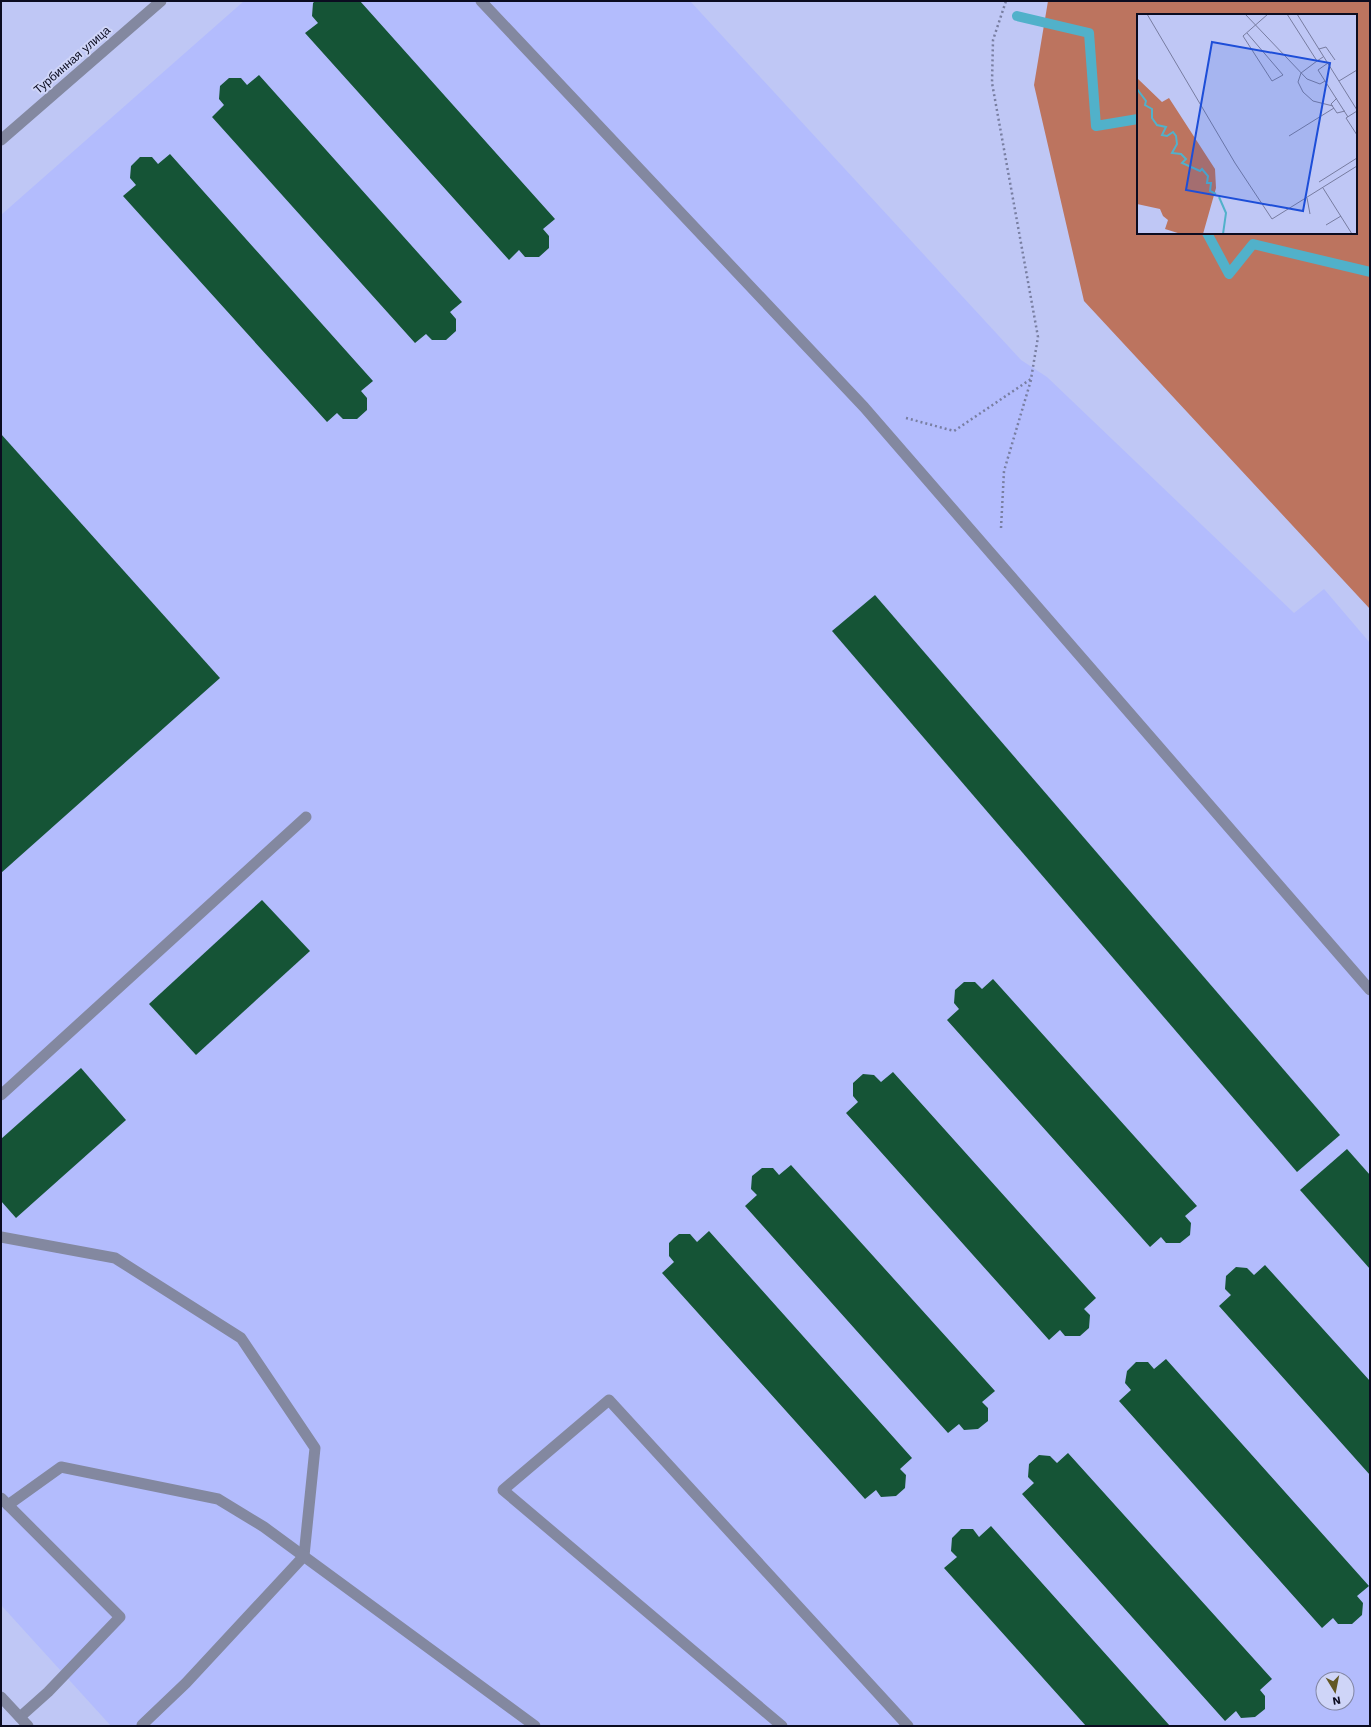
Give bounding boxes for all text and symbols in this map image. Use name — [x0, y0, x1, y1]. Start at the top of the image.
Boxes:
inset map — [1137, 14, 1357, 234]
street label: Турбинная улица — [31, 23, 113, 97]
north arrow — [1315, 1671, 1355, 1711]
text: N — [1332, 1693, 1342, 1707]

